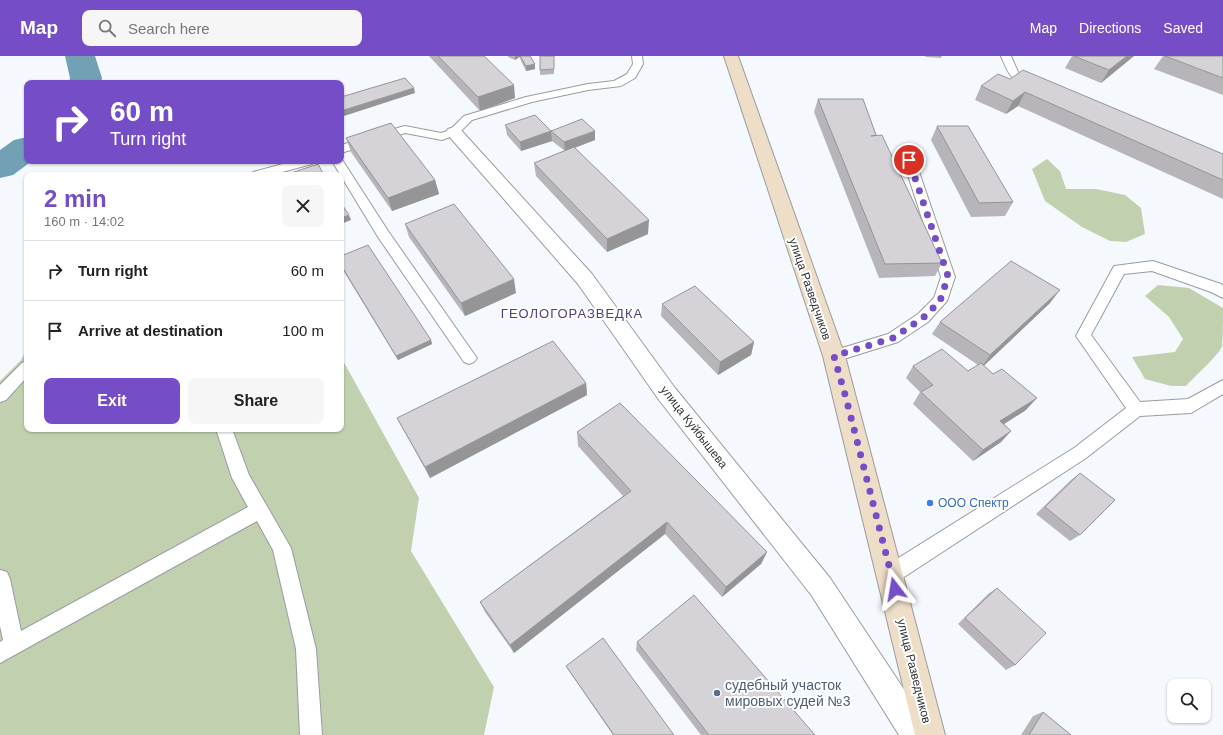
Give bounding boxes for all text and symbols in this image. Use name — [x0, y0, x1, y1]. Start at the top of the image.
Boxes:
search box — [82, 10, 362, 46]
text: Map — [20, 17, 58, 38]
icon: search — [96, 17, 118, 39]
text: Search here — [128, 20, 210, 37]
text: Map — [1030, 20, 1057, 36]
text: Directions — [1079, 20, 1141, 36]
text: Saved — [1163, 20, 1203, 36]
icon: right — [44, 96, 96, 148]
text: 60 m — [110, 96, 174, 127]
text: Turn right — [110, 129, 186, 149]
pin — [892, 143, 926, 177]
icon: arrive — [898, 149, 920, 171]
text: 2 min — [44, 185, 107, 212]
button: close — [282, 185, 324, 227]
text: 160 m · 14:02 — [44, 214, 124, 229]
street label: улица Разведчиков — [786, 236, 834, 342]
icon: right — [44, 260, 66, 282]
text: Turn right — [78, 262, 148, 279]
text: 60 m — [291, 262, 324, 279]
district label: ГЕОЛОГОРАЗВЕДКА — [501, 306, 643, 321]
icon: arrive — [44, 320, 66, 342]
text: Arrive at destination — [78, 322, 223, 339]
text: 100 m — [282, 322, 324, 339]
button: Exit — [44, 378, 180, 424]
button: Share — [188, 378, 324, 424]
street label: улица Куйбышева — [657, 383, 731, 471]
place label: ООО Спектр — [938, 496, 1009, 510]
marker: ООО Спектр — [925, 498, 935, 508]
position arrow — [874, 568, 916, 610]
street label: улица Разведчиков — [894, 617, 934, 725]
place label: судебный участок мировых судей №3 — [725, 677, 851, 709]
map controls — [1167, 679, 1211, 723]
button: search — [1167, 679, 1211, 723]
marker: судебный участок мировых судей №3 — [712, 688, 722, 698]

